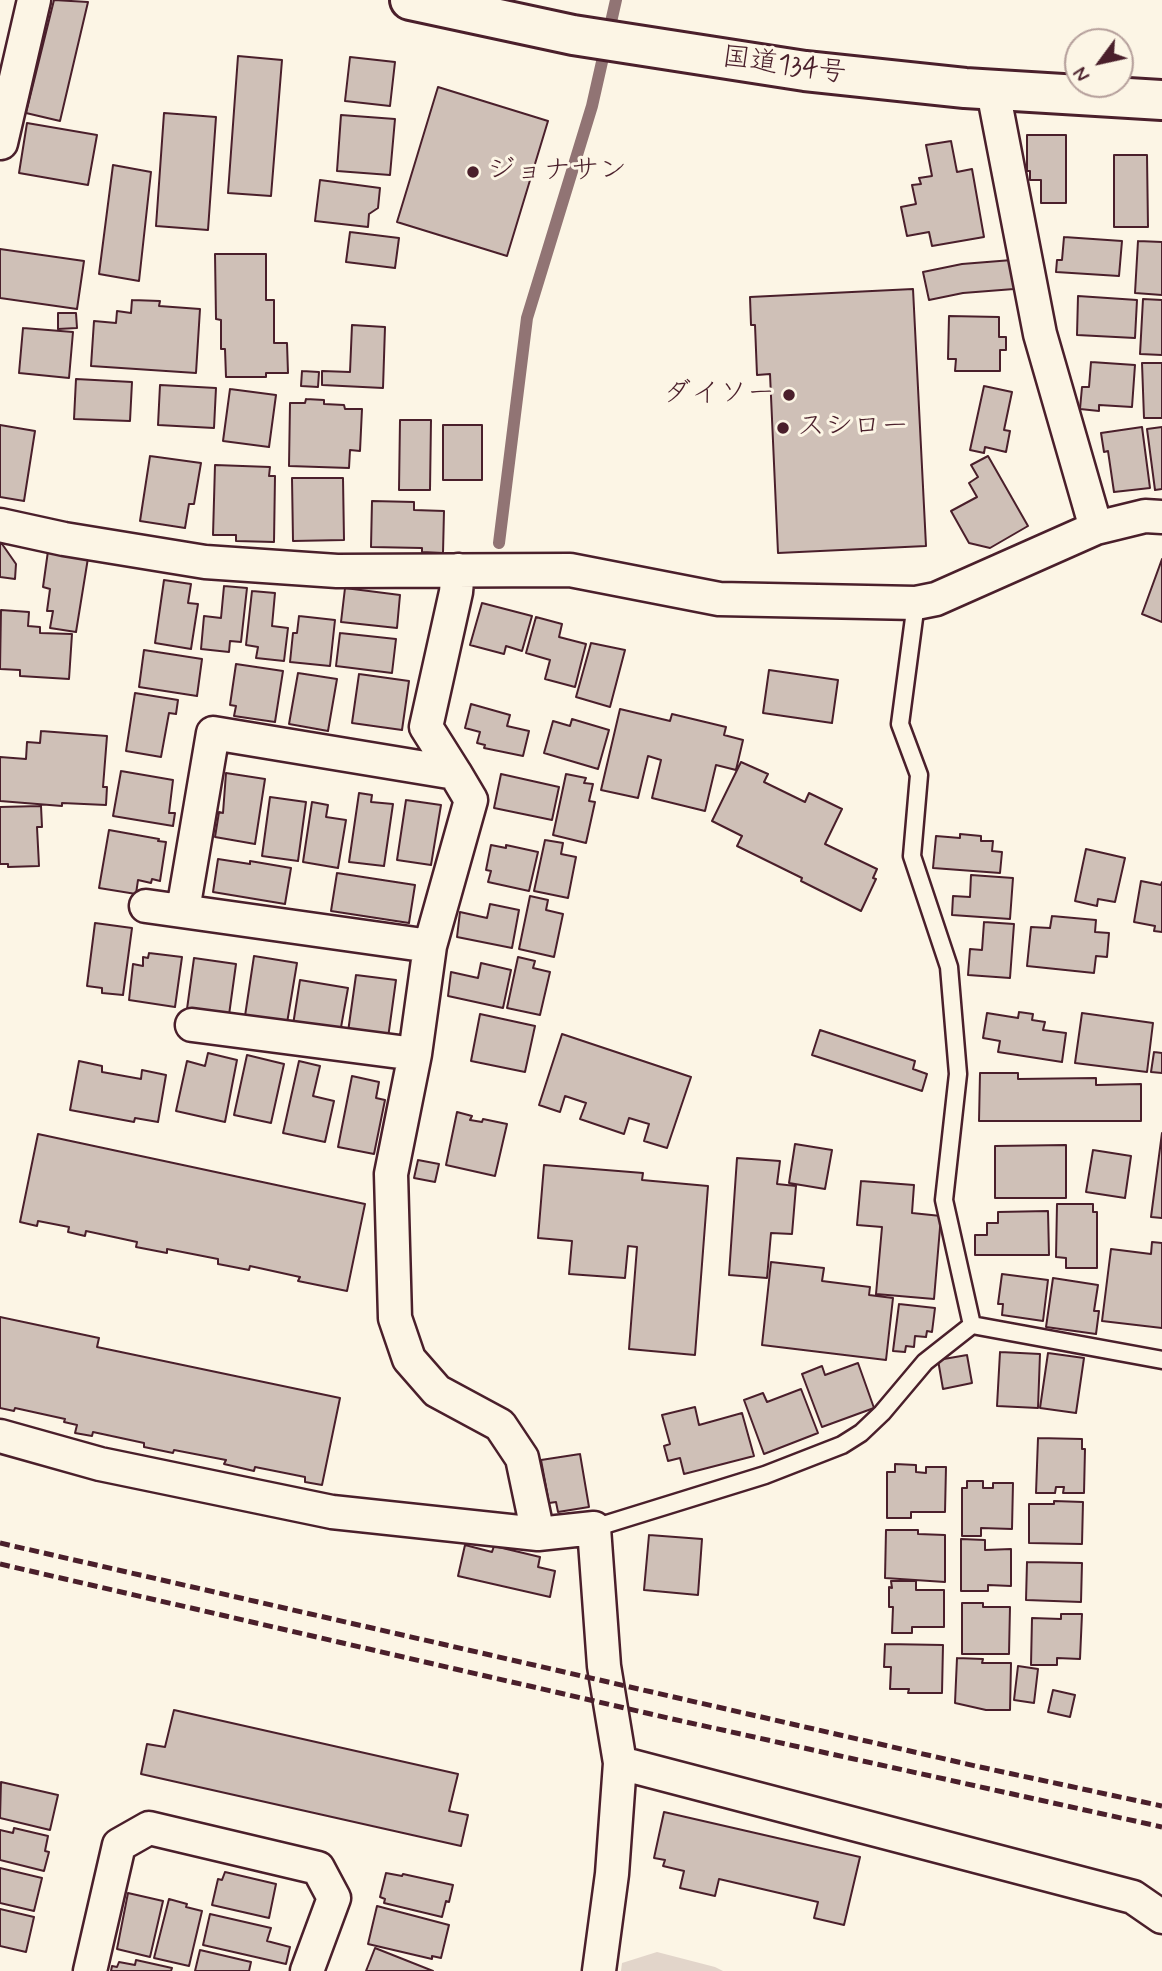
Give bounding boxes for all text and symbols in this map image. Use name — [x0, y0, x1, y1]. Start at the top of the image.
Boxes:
north arrow — [1064, 28, 1134, 98]
street label: 国道134号 — [720, 42, 848, 92]
text: N — [1069, 62, 1097, 86]
place label: ジョナサン — [487, 155, 627, 189]
marker: ジョナサン — [465, 164, 481, 180]
place label: ダイソー — [663, 378, 775, 412]
marker: ダイソー — [781, 387, 797, 403]
place label: スシロー — [797, 411, 909, 445]
marker: スシロー — [775, 420, 791, 436]

